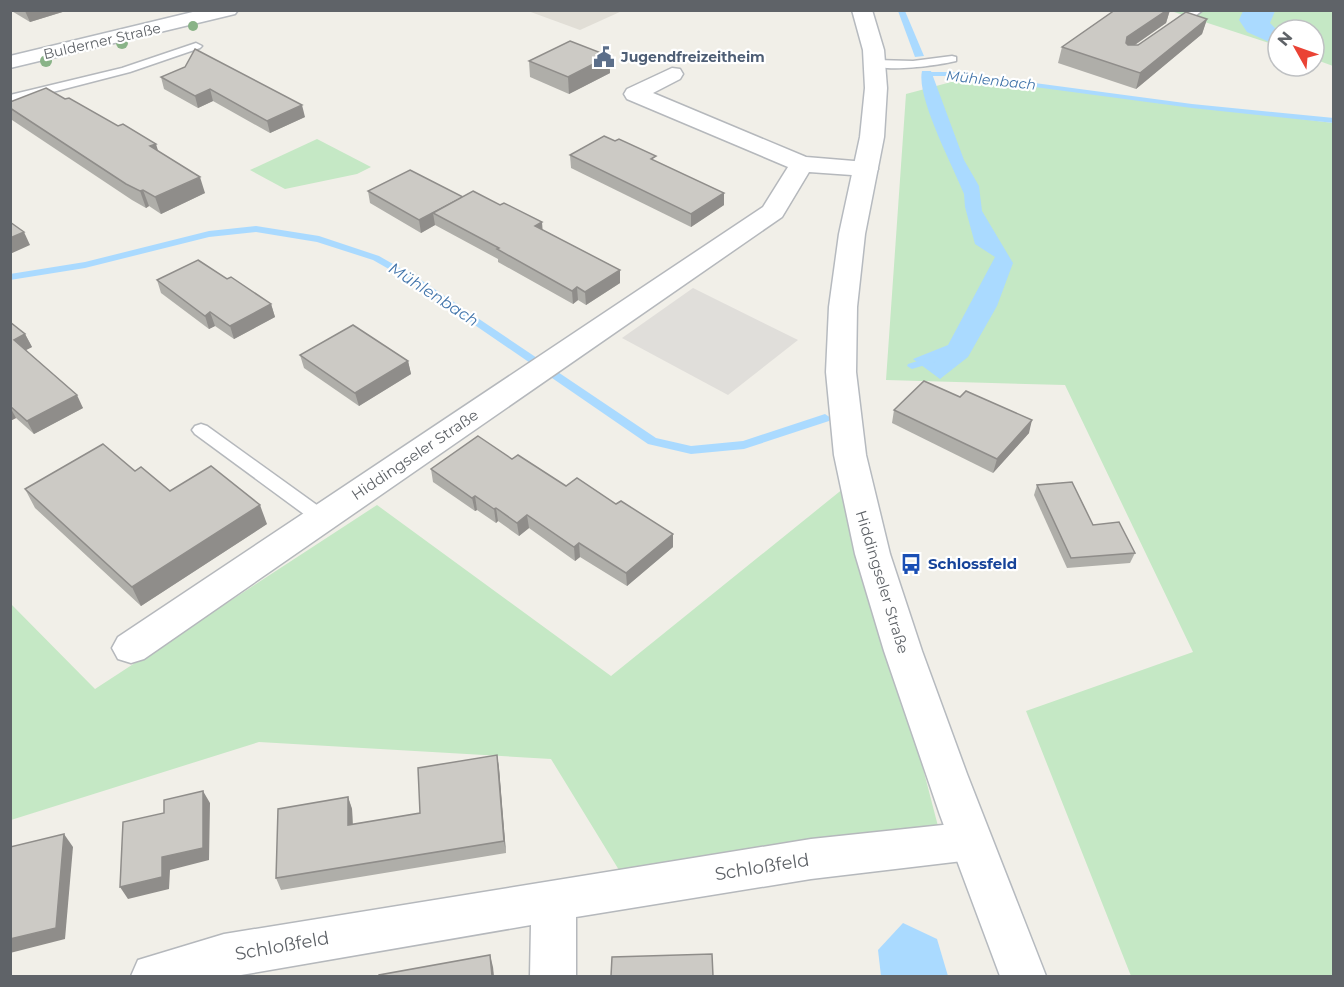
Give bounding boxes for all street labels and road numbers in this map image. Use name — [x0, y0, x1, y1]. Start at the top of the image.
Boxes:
street label: Bulderner Straße — [42, 19, 162, 63]
street label: Hiddingseler Straße — [348, 405, 482, 504]
street label: Hiddingseler Straße — [852, 508, 913, 656]
street label: Schloßfeld — [713, 849, 811, 885]
street label: Schloßfeld — [233, 927, 331, 965]

